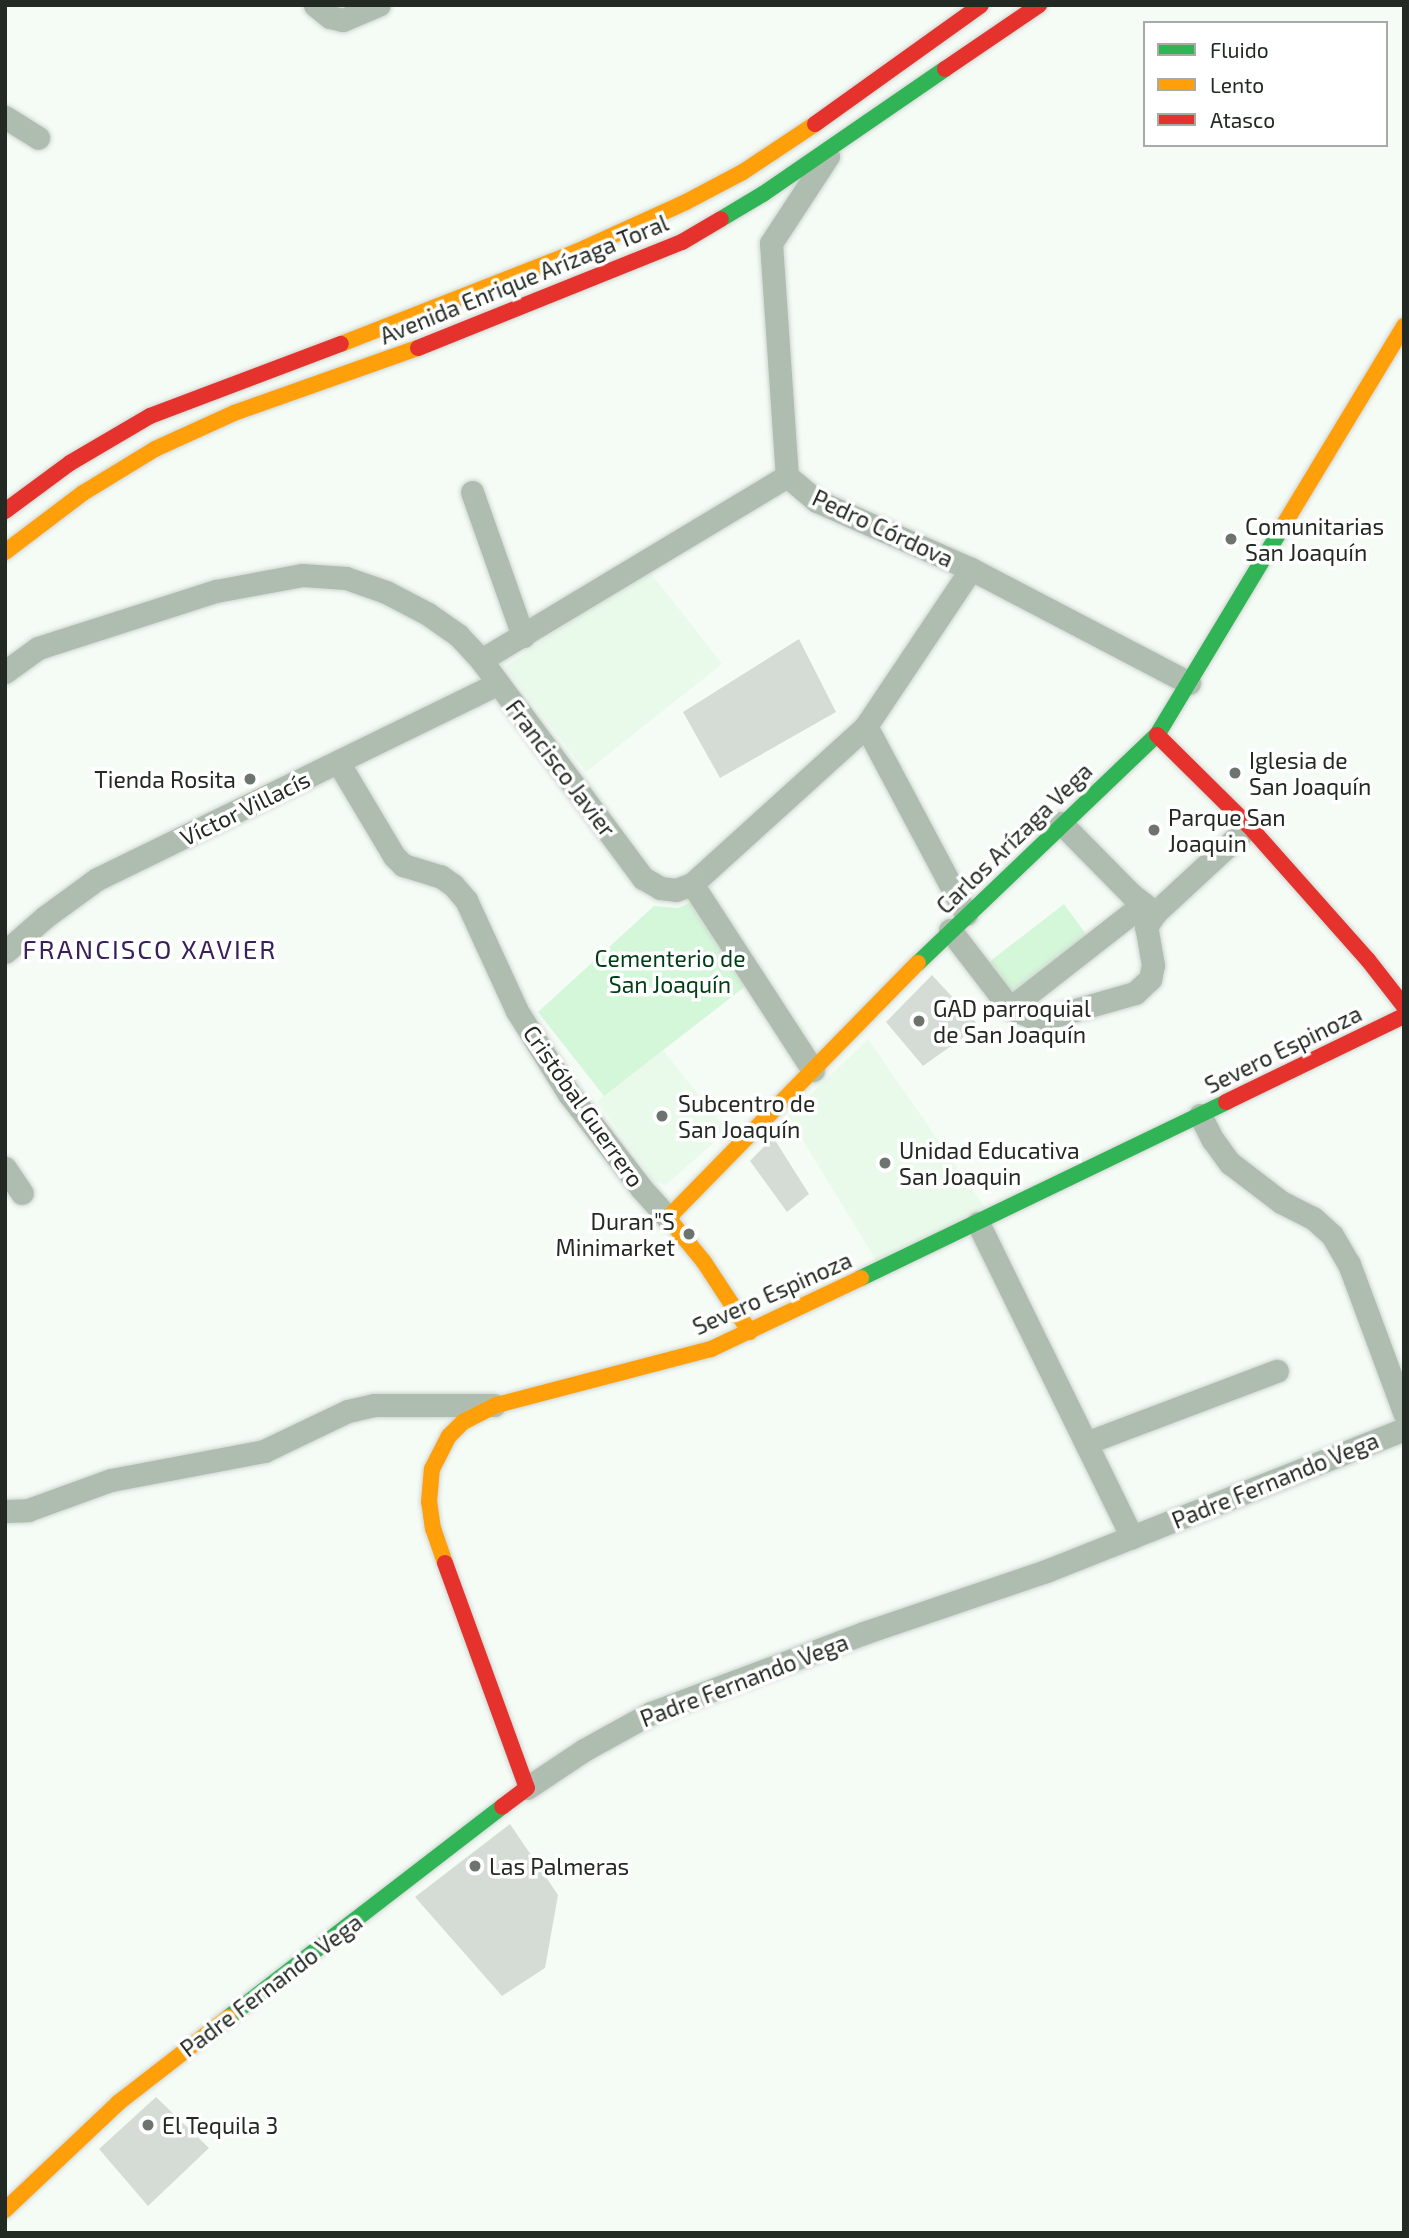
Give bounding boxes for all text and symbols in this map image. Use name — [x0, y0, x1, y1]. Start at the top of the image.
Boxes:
legend — [1143, 21, 1388, 147]
text: Fluido — [1210, 37, 1269, 62]
text: Lento — [1210, 72, 1264, 97]
text: Atasco — [1210, 107, 1275, 132]
street label: Avenida Enrique Arízaga Toral — [375, 208, 673, 350]
street label: Pedro Córdova — [808, 483, 958, 573]
place label: Comunitarias San Joaquín — [1245, 512, 1384, 566]
marker: Comunitarias San Joaquín — [1223, 531, 1239, 547]
street label: Francisco Javier — [500, 694, 622, 842]
place label: Iglesia de San Joaquín — [1249, 746, 1372, 800]
street label: Carlos Arízaga Vega — [930, 756, 1098, 920]
place label: Tienda Rosita — [94, 765, 236, 793]
street label: Víctor Villacís — [175, 765, 315, 851]
marker: Iglesia de San Joaquín — [1227, 765, 1243, 781]
marker: Tienda Rosita — [242, 771, 258, 787]
place label: Parque San Joaquin — [1168, 803, 1286, 857]
marker: Parque San Joaquin — [1146, 822, 1162, 838]
district label: FRANCISCO XAVIER — [25, 933, 275, 965]
park label: Cementerio de San Joaquín — [594, 944, 746, 998]
place label: GAD parroquial de San Joaquín — [933, 994, 1091, 1048]
street label: Severo Espinoza — [1200, 999, 1366, 1099]
marker: GAD parroquial de San Joaquín — [911, 1013, 927, 1029]
street label: Cristóbal Guerrero — [518, 1020, 650, 1192]
place label: Subcentro de San Joaquín — [678, 1089, 815, 1143]
marker: Subcentro de San Joaquín — [652, 1106, 672, 1126]
place label: Unidad Educativa San Joaquin — [899, 1136, 1080, 1190]
marker: Unidad Educativa San Joaquin — [877, 1155, 893, 1171]
place label: Duran"S Minimarket — [556, 1207, 675, 1261]
marker: Duran"S Minimarket — [681, 1226, 697, 1242]
street label: Severo Espinoza — [688, 1246, 856, 1340]
street label: Padre Fernando Vega — [1167, 1426, 1383, 1534]
street label: Padre Fernando Vega — [636, 1628, 852, 1732]
place label: Las Palmeras — [489, 1852, 629, 1880]
marker: Las Palmeras — [467, 1858, 483, 1874]
street label: Padre Fernando Vega — [175, 1908, 367, 2062]
place label: El Tequila 3 — [162, 2111, 279, 2139]
marker: El Tequila 3 — [140, 2117, 156, 2133]

